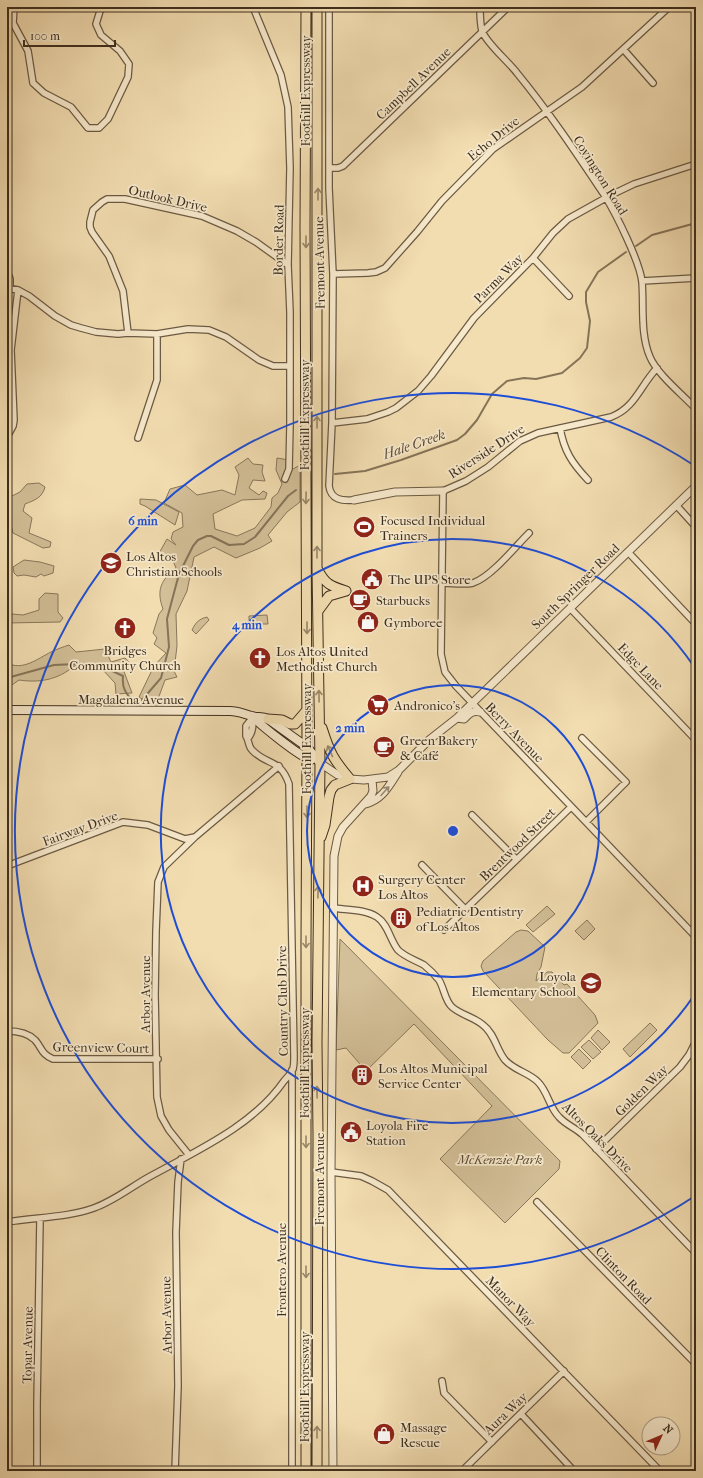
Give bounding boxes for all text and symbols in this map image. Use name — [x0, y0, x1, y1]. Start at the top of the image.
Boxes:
scale bar — [24, 22, 115, 48]
text: 100 m — [30, 29, 60, 43]
street label: Foothill Expressway — [298, 34, 313, 147]
street label: Campbell Avenue — [373, 44, 454, 123]
street label: Echo Drive — [465, 113, 523, 164]
street label: Covington Road — [570, 133, 631, 218]
street label: Outlook Drive — [127, 182, 209, 215]
one-way arrow — [314, 188, 322, 201]
street label: Border Road — [270, 203, 287, 276]
street label: Fremont Avenue — [311, 216, 328, 310]
one-way arrow — [302, 235, 310, 248]
street label: Parma Way — [471, 250, 527, 306]
street label: Foothill Expressway — [297, 358, 312, 471]
one-way arrow — [313, 416, 321, 429]
street label: Riverside Drive — [445, 421, 528, 482]
water label: Hale Creek — [380, 426, 448, 463]
one-way arrow — [303, 491, 310, 504]
place label: Focused Individual Trainers — [380, 513, 486, 543]
text: 6 min — [128, 514, 159, 528]
sports icon: Focused Individual Trainers — [351, 514, 377, 540]
street label: South Springer Road — [528, 540, 623, 632]
one-way arrow — [313, 546, 321, 559]
place label: Los Altos Christian Schools — [126, 549, 222, 579]
school or university icon: Los Altos Christian Schools — [98, 550, 124, 576]
public building icon: The UPS Store — [359, 566, 385, 592]
place label: The UPS Store — [388, 572, 471, 587]
cafe icon: Starbucks — [347, 587, 373, 613]
place label: Starbucks — [376, 593, 430, 608]
shop icon: Gymboree — [355, 609, 381, 635]
church icon: Bridges Community Church — [112, 615, 138, 641]
place label: Gymboree — [384, 615, 443, 630]
text: 4 min — [231, 618, 263, 633]
one-way arrow — [303, 621, 311, 634]
street label: Edge Lane — [615, 640, 667, 693]
place label: Bridges Community Church — [69, 643, 181, 673]
place label: Los Altos United Methodist Church — [276, 644, 378, 674]
church icon: Los Altos United Methodist Church — [247, 645, 273, 671]
street label: Foothill Expressway — [299, 682, 314, 795]
one-way arrow — [315, 690, 323, 703]
street label: Magdalena Avenue — [78, 692, 185, 707]
supermarket icon: Andronico’s — [365, 692, 391, 718]
place label: Andronico’s — [393, 698, 460, 713]
street label: Berry Avenue — [482, 699, 547, 766]
text: 2 min — [335, 721, 366, 735]
place label: Green Bakery & Café — [400, 733, 479, 763]
cafe icon: Green Bakery & Café — [371, 734, 397, 760]
one-way arrow — [326, 746, 333, 758]
one-way arrow — [380, 786, 389, 796]
street label: Brentwood Street — [476, 804, 558, 884]
one-way arrow — [303, 805, 311, 818]
street label: Fairway Drive — [40, 808, 120, 849]
centre of rings — [446, 824, 460, 838]
place label: Surgery Center Los Altos — [378, 872, 466, 902]
hospital icon: Surgery Center Los Altos — [350, 873, 376, 899]
one-way arrow — [314, 886, 322, 899]
place label: Pediatric Dentistry of Los Altos — [416, 904, 525, 934]
building icon: Pediatric Dentistry of Los Altos — [388, 905, 414, 931]
one-way arrow — [302, 935, 310, 948]
street label: Country Club Drive — [274, 945, 291, 1057]
street label: Arbor Avenue — [138, 955, 153, 1034]
place label: Loyola Elementary School — [471, 969, 577, 999]
school or university icon: Loyola Elementary School — [578, 970, 604, 996]
street label: Foothill Expressway — [297, 1006, 312, 1119]
street label: Greenview Court — [53, 1039, 150, 1056]
place label: Los Altos Municipal Service Center — [378, 1061, 488, 1091]
street label: Golden Way — [612, 1061, 672, 1119]
building icon: Los Altos Municipal Service Center — [349, 1062, 375, 1088]
one-way arrow — [313, 1086, 321, 1099]
street label: Altos Oaks Drive — [559, 1098, 636, 1176]
place label: Loyola Fire Station — [366, 1118, 429, 1148]
public building icon: Loyola Fire Station — [338, 1119, 364, 1145]
street label: Fremont Avenue — [312, 1132, 327, 1225]
one-way arrow — [302, 1135, 310, 1148]
park label: McKenzie Park — [457, 1152, 542, 1167]
street label: Frontero Avenue — [274, 1222, 289, 1317]
street label: Clinton Road — [593, 1243, 655, 1308]
one-way arrow — [302, 1265, 310, 1278]
street label: Manor Way — [483, 1273, 539, 1331]
street label: Arbor Avenue — [158, 1276, 175, 1355]
street label: Topar Avenue — [19, 1306, 36, 1384]
street label: Foothill Expressway — [297, 1330, 312, 1443]
street label: Aura Way — [480, 1388, 531, 1438]
north arrow — [641, 1416, 681, 1456]
place label: Massage Rescue — [400, 1420, 447, 1450]
shop icon: Massage Rescue — [371, 1421, 397, 1447]
text: N — [660, 1422, 676, 1437]
one-way arrow — [313, 1426, 321, 1439]

